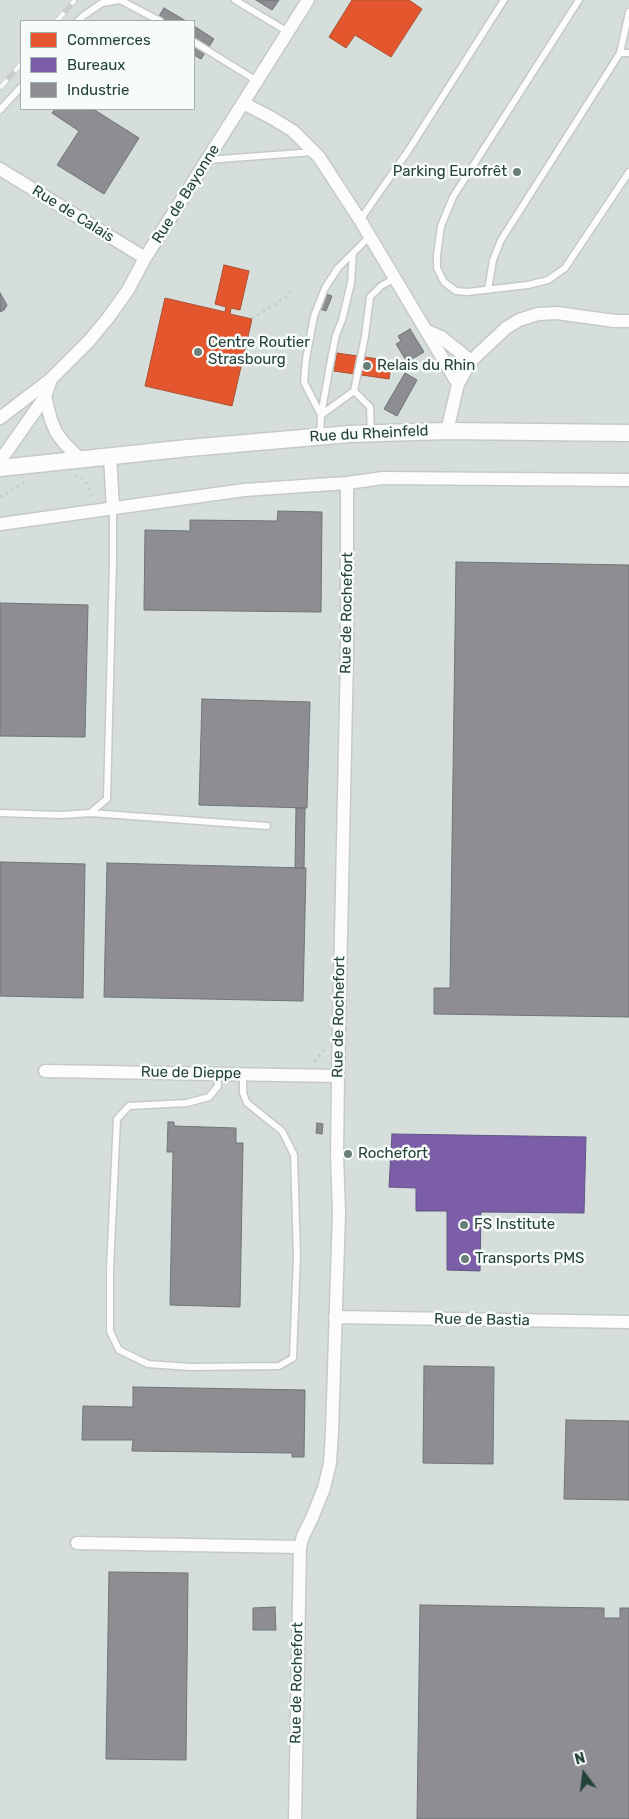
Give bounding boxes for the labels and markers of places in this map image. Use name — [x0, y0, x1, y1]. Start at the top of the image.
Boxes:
place label: Parking Eurofrêt — [393, 163, 507, 181]
marker: Parking Eurofrêt — [511, 166, 523, 178]
place label: Centre Routier Strasbourg — [208, 334, 310, 369]
marker: Centre Routier Strasbourg — [192, 346, 204, 358]
place label: Relais du Rhin — [377, 357, 475, 375]
marker: Relais du Rhin — [361, 360, 373, 372]
place label: Rochefort — [358, 1145, 428, 1163]
marker: Rochefort — [342, 1148, 354, 1160]
place label: FS Institute — [474, 1216, 555, 1234]
marker: FS Institute — [458, 1219, 470, 1231]
place label: Transports PMS — [475, 1250, 584, 1268]
marker: Transports PMS — [459, 1253, 471, 1265]

